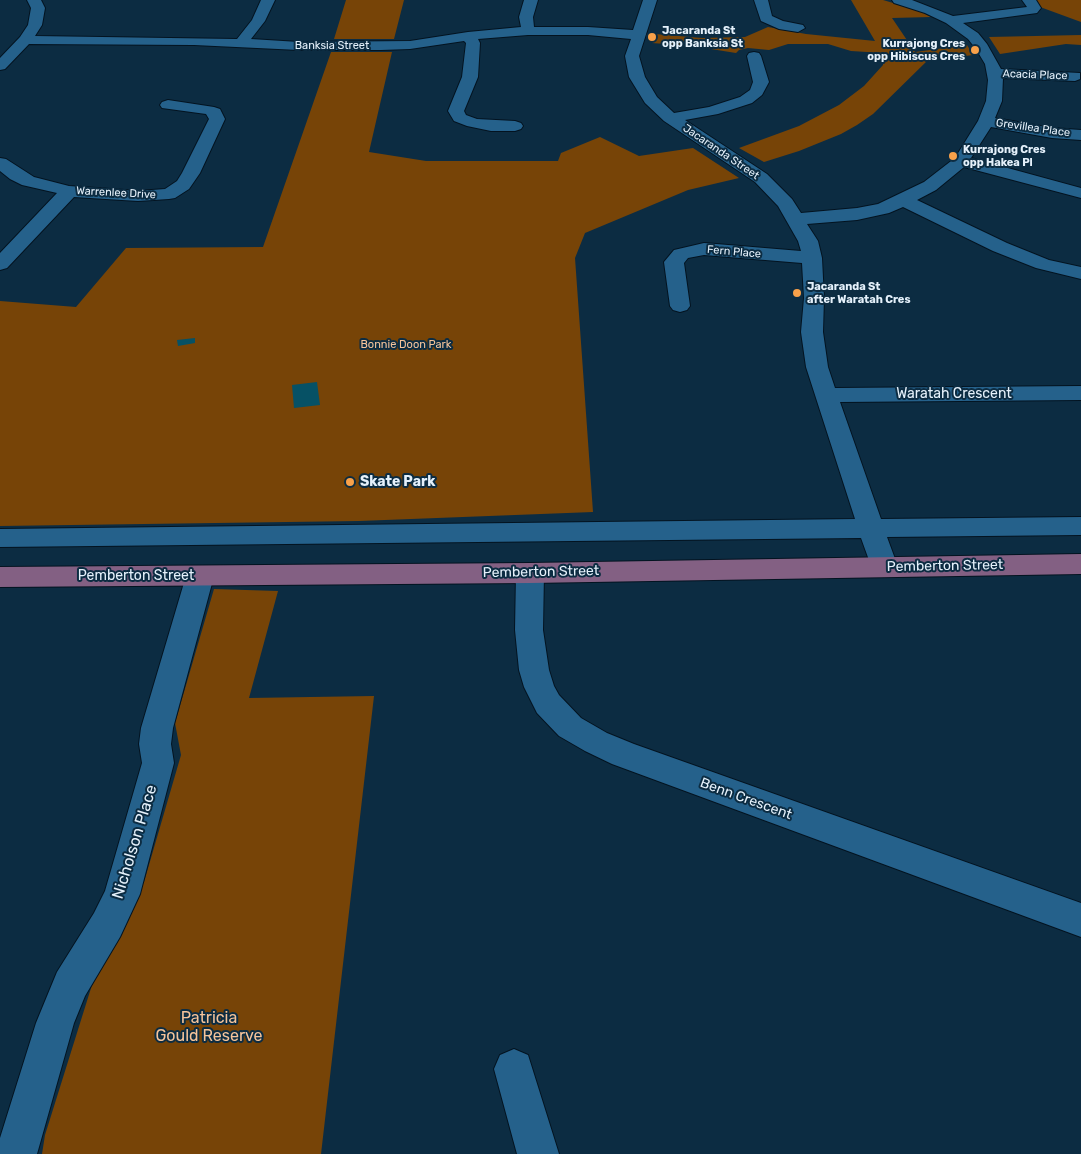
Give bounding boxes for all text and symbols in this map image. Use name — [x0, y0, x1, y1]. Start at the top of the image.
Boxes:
place label: Jacaranda St opp Banksia St — [662, 24, 743, 50]
marker: Jacaranda St opp Banksia St — [646, 31, 658, 43]
place label: Kurrajong Cres opp Hibiscus Cres — [867, 37, 965, 63]
street label: Banksia Street — [295, 39, 369, 53]
marker: Kurrajong Cres opp Hibiscus Cres — [969, 44, 981, 56]
street label: Acacia Place — [1002, 67, 1068, 83]
street label: Grevillea Place — [995, 116, 1071, 140]
street label: Jacaranda Street — [680, 122, 762, 182]
place label: Kurrajong Cres opp Hakea Pl — [963, 143, 1046, 169]
marker: Kurrajong Cres opp Hakea Pl — [947, 150, 959, 162]
street label: Warrenlee Drive — [76, 184, 156, 202]
street label: Fern Place — [707, 243, 761, 261]
place label: Jacaranda St after Waratah Cres — [807, 280, 910, 306]
marker: Jacaranda St after Waratah Cres — [791, 287, 803, 299]
park label: Bonnie Doon Park — [361, 338, 451, 352]
street label: Waratah Crescent — [896, 386, 1012, 402]
place label: Skate Park — [360, 474, 435, 490]
marker: Skate Park — [344, 476, 356, 488]
street label: Pemberton Street — [887, 557, 1003, 575]
street label: Pemberton Street — [483, 563, 599, 581]
street label: Pemberton Street — [78, 568, 194, 584]
street label: Benn Crescent — [698, 775, 794, 823]
street label: Nicholson Place — [109, 783, 161, 901]
park label: Patricia Gould Reserve — [155, 1008, 263, 1046]

